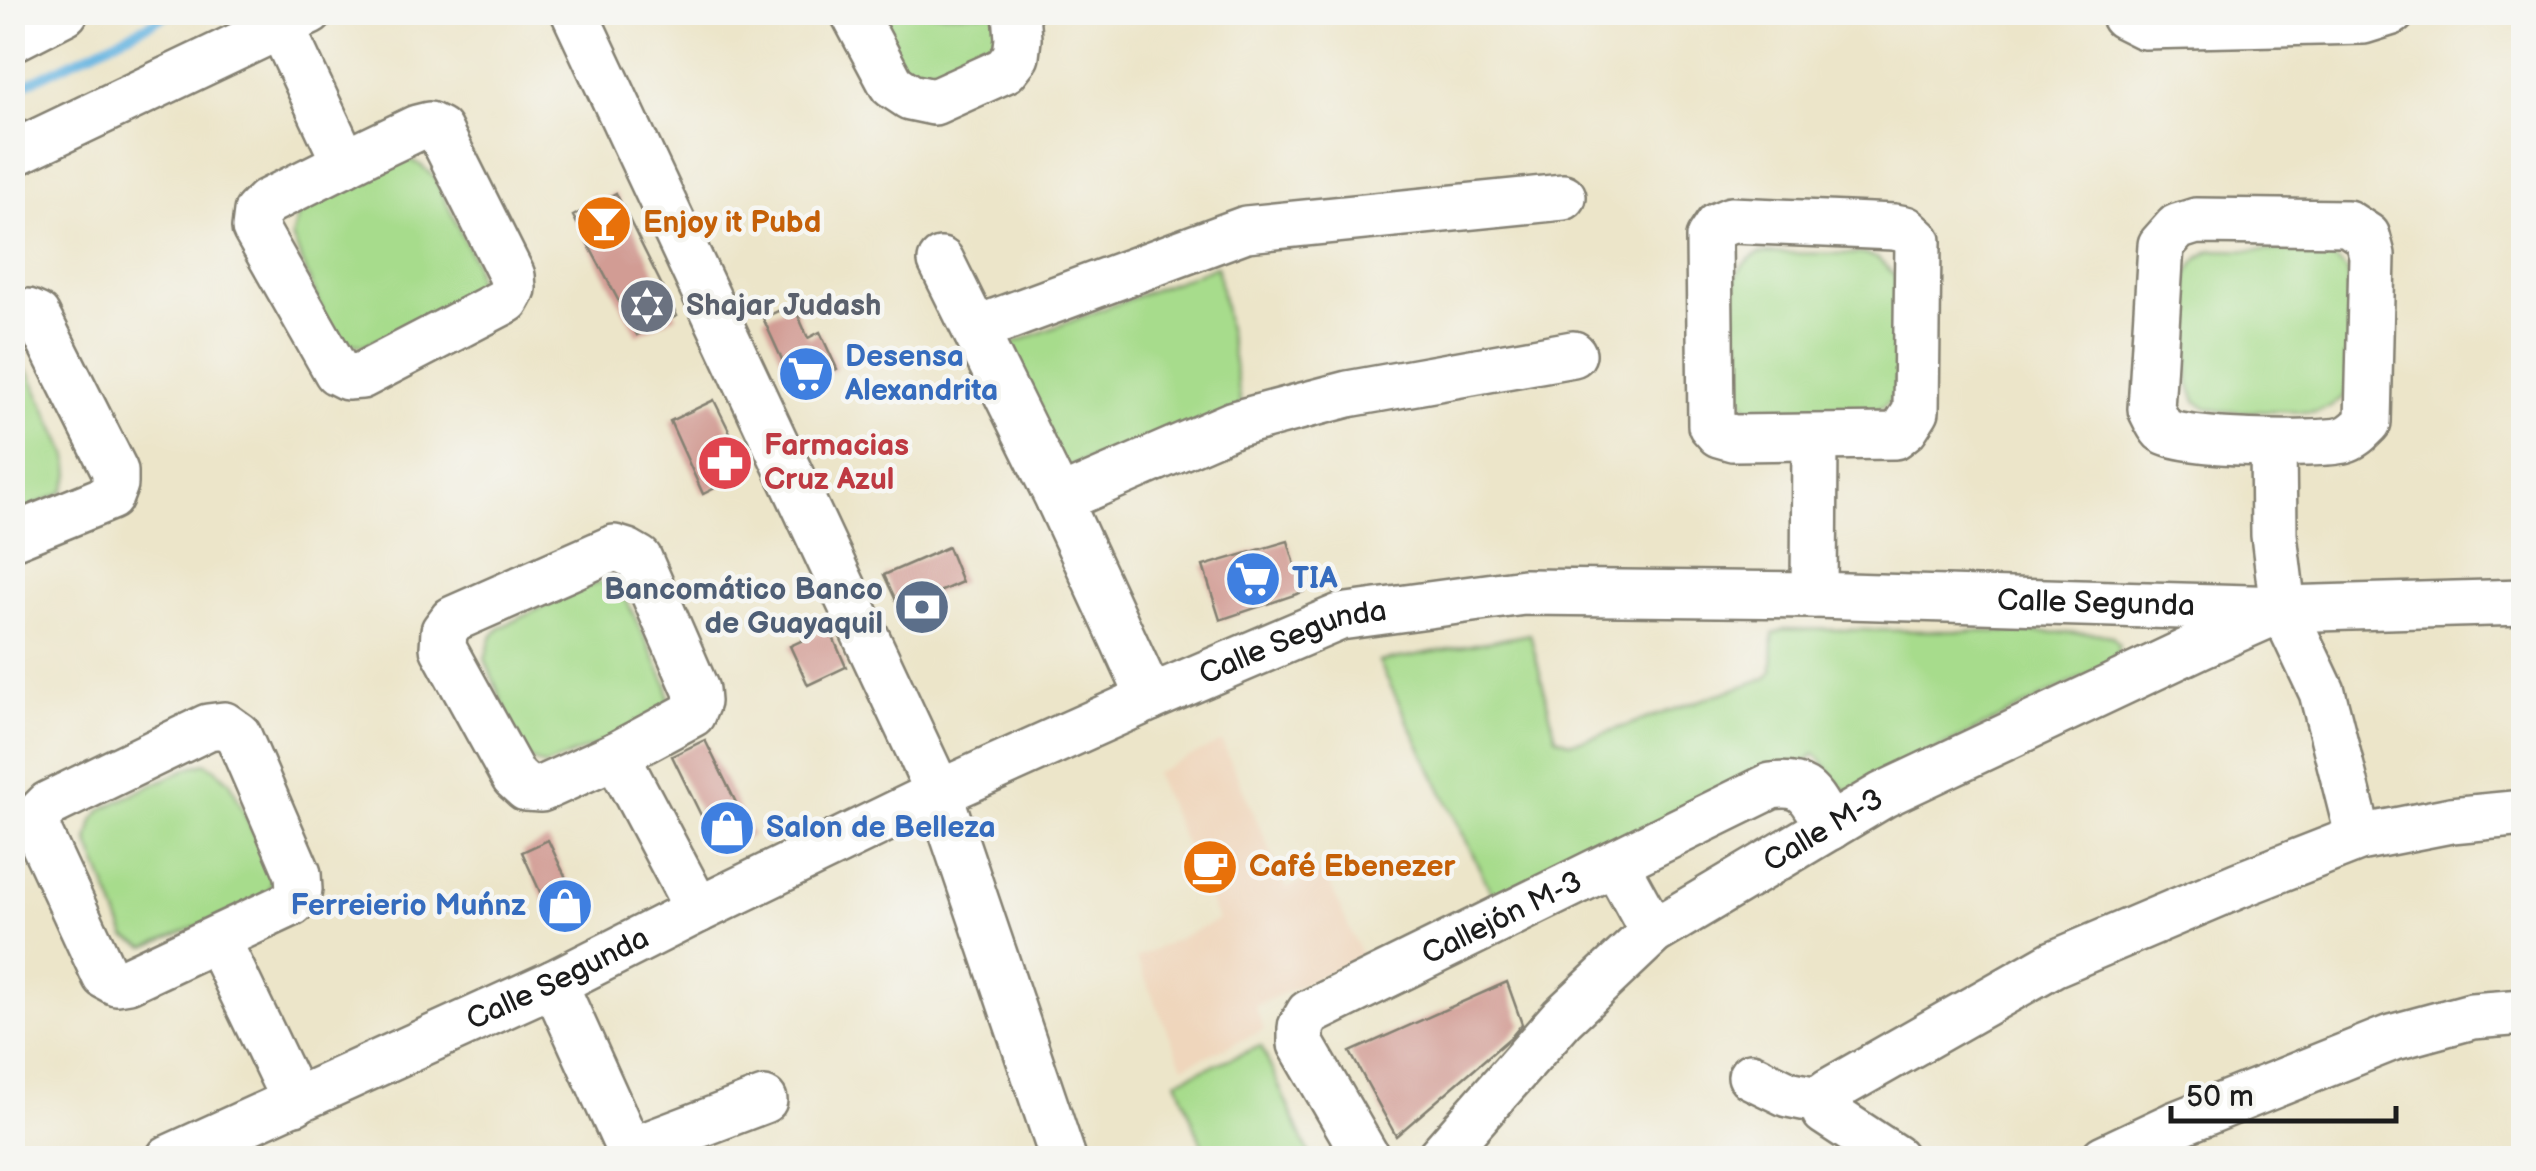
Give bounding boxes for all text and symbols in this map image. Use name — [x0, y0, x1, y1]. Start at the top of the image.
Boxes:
bar icon: Enjoy it Pubd — [574, 193, 634, 253]
place label: Enjoy it Pubd — [643, 205, 821, 241]
synagogue icon: Shajar Judash — [617, 276, 677, 336]
place label: Shajar Judash — [686, 288, 881, 324]
place label: Desensa Alexandrita — [844, 339, 998, 409]
supermarket icon: Desensa Alexandrita — [776, 344, 836, 404]
place label: Farmacias Cruz Azul — [764, 428, 909, 498]
pharmacy icon: Farmacias Cruz Azul — [695, 433, 755, 493]
supermarket icon: TIA — [1223, 549, 1283, 609]
place label: TIA — [1292, 561, 1338, 597]
place label: Bancomático Banco de Guayaquil — [604, 572, 883, 642]
bank icon: Bancomático Banco de Guayaquil — [892, 577, 952, 637]
street label: Calle Segunda — [1997, 582, 2195, 624]
street label: Calle Segunda — [1194, 593, 1389, 693]
street label: Calle M-3 — [1757, 781, 1890, 880]
shop icon: Salon de Belleza — [697, 798, 757, 858]
place label: Salon de Belleza — [766, 810, 996, 846]
cafe icon: Café Ebenezer — [1180, 837, 1240, 897]
place label: Café Ebenezer — [1249, 849, 1456, 885]
street label: Callejón M-3 — [1416, 864, 1588, 973]
shop icon: Ferreierio Muńnz — [535, 876, 595, 936]
place label: Ferreierio Muńnz — [291, 888, 526, 924]
street label: Calle Segunda — [461, 920, 655, 1038]
scale bar — [2171, 1061, 2396, 1123]
text: 50 m — [2186, 1079, 2254, 1115]

